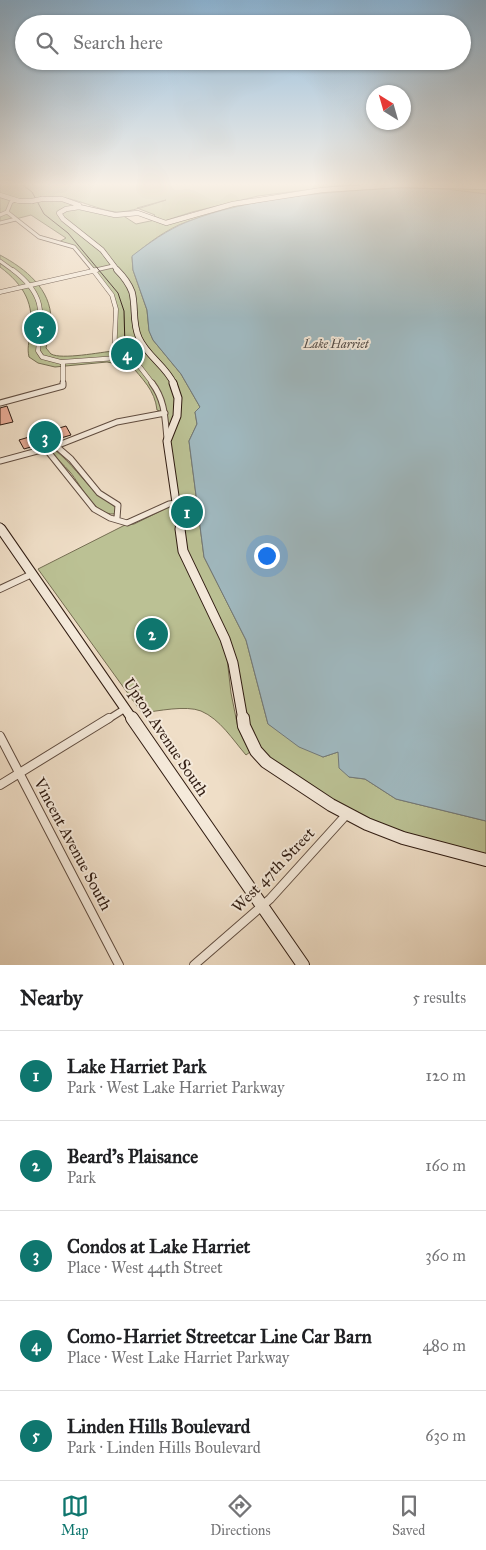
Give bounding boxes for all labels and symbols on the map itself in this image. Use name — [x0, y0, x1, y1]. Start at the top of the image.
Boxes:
north arrow — [366, 85, 411, 130]
pin: 5 — [24, 309, 56, 347]
pin: 4 — [111, 335, 143, 373]
water label: Lake Harriet — [303, 337, 370, 351]
pin: 3 — [29, 418, 61, 456]
pin: 1 — [171, 493, 203, 531]
your location — [254, 543, 280, 569]
pin: 2 — [136, 615, 168, 653]
street label: Upton Avenue South — [119, 674, 213, 800]
street label: Vincent Avenue South — [30, 774, 116, 914]
street label: West 47th Street — [228, 823, 319, 916]

